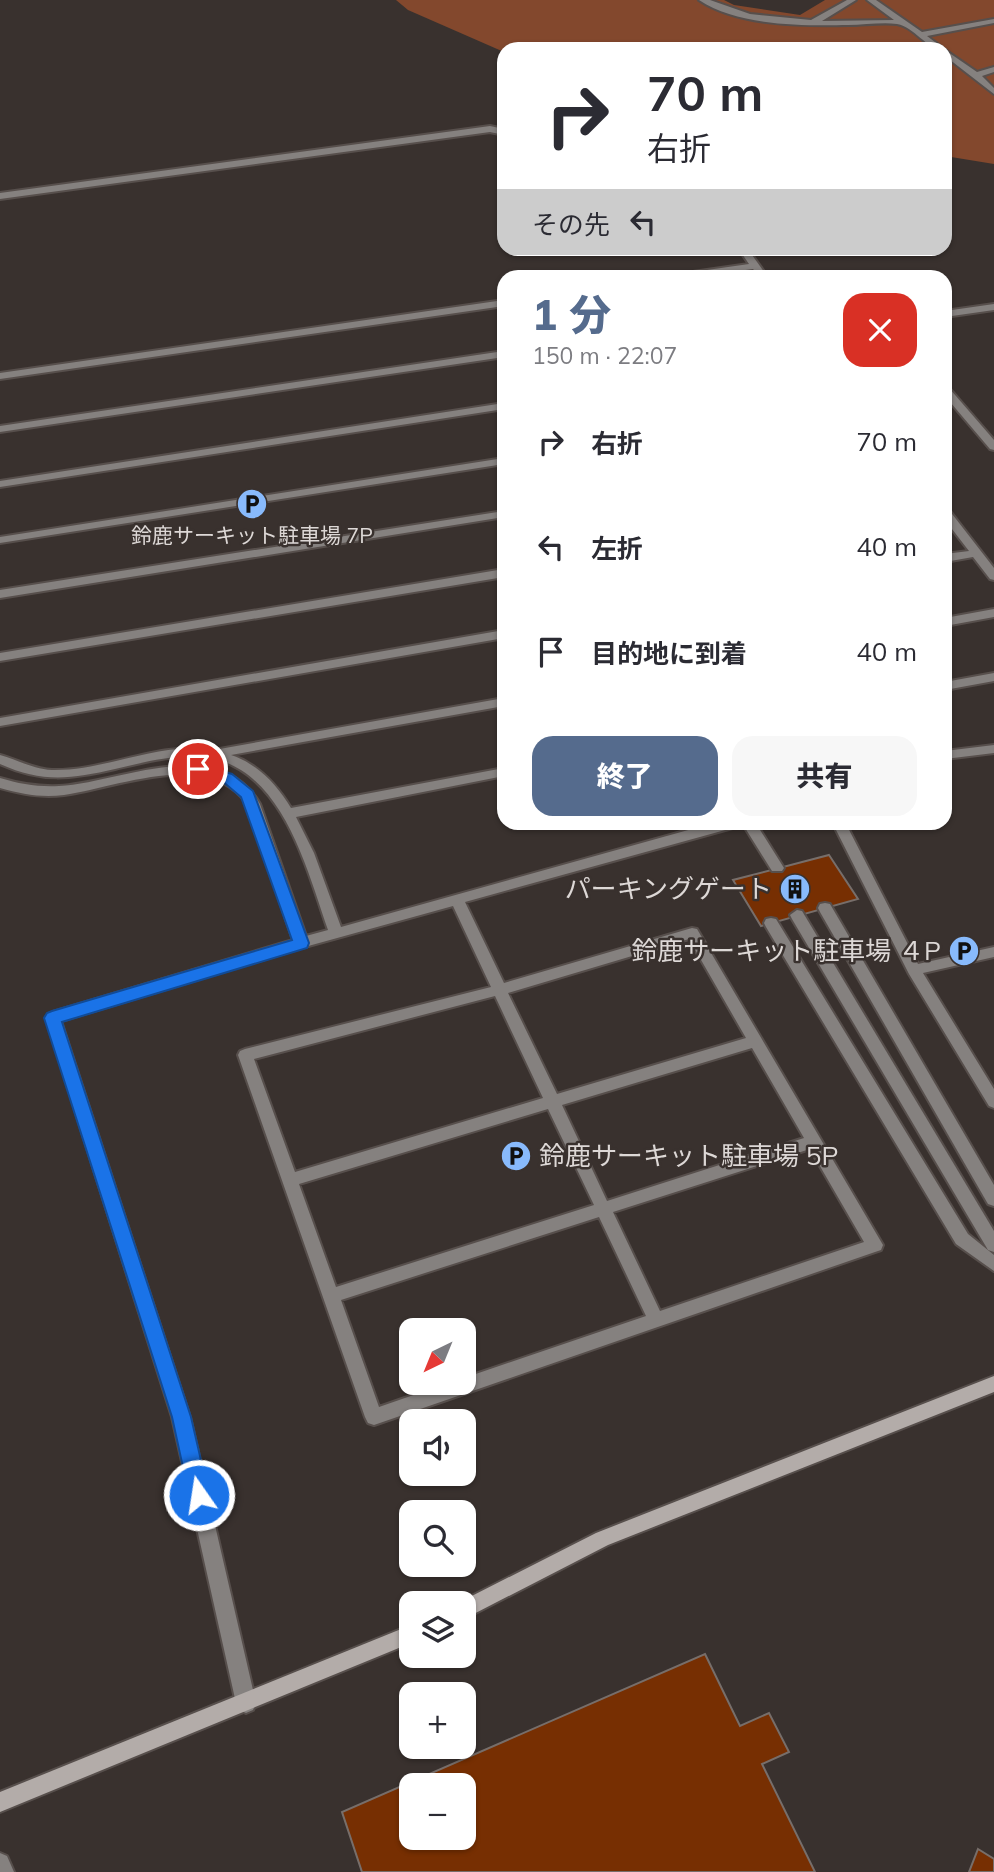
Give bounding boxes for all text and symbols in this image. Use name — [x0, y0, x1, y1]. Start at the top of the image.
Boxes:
text: 70 m — [647, 62, 763, 123]
icon: right — [532, 70, 623, 161]
text: 右折 — [647, 128, 711, 168]
icon: left — [624, 203, 662, 241]
text: その先 — [532, 208, 610, 241]
text: 1 分 — [532, 288, 611, 341]
button: close — [843, 293, 917, 367]
text: 150 m · 22:07 — [532, 341, 677, 370]
icon: right — [532, 423, 570, 461]
text: 70 m — [856, 425, 917, 458]
text: 右折 — [591, 427, 643, 460]
parking icon: 鈴鹿サーキット駐車場 7P — [235, 487, 269, 521]
place label: 鈴鹿サーキット駐車場 7P — [131, 522, 373, 548]
icon: left — [532, 528, 570, 566]
text: 40 m — [856, 530, 917, 563]
text: 左折 — [591, 532, 643, 565]
icon: arrive — [532, 633, 570, 671]
text: 40 m — [856, 635, 917, 668]
text: 目的地に到着 — [591, 637, 747, 670]
button: 終了 — [532, 736, 718, 816]
button: 共有 — [732, 736, 917, 816]
pin — [168, 739, 228, 799]
icon: arrive — [179, 750, 217, 788]
place label: パーキングゲート — [565, 872, 772, 905]
building icon: パーキングゲート — [778, 872, 812, 906]
place label: 鈴鹿サーキット駐車場 ４P — [631, 934, 941, 967]
parking icon: 鈴鹿サーキット駐車場 ４P — [947, 934, 981, 968]
parking icon: 鈴鹿サーキット駐車場 5P — [499, 1139, 533, 1173]
place label: 鈴鹿サーキット駐車場 5P — [539, 1139, 838, 1172]
north arrow — [399, 1318, 476, 1395]
map controls — [399, 1318, 476, 1850]
button: sound — [399, 1409, 476, 1486]
position arrow — [162, 1458, 236, 1532]
button: search — [399, 1500, 476, 1577]
button: layers — [399, 1591, 476, 1668]
button: + — [399, 1682, 476, 1759]
button: − — [399, 1773, 476, 1850]

